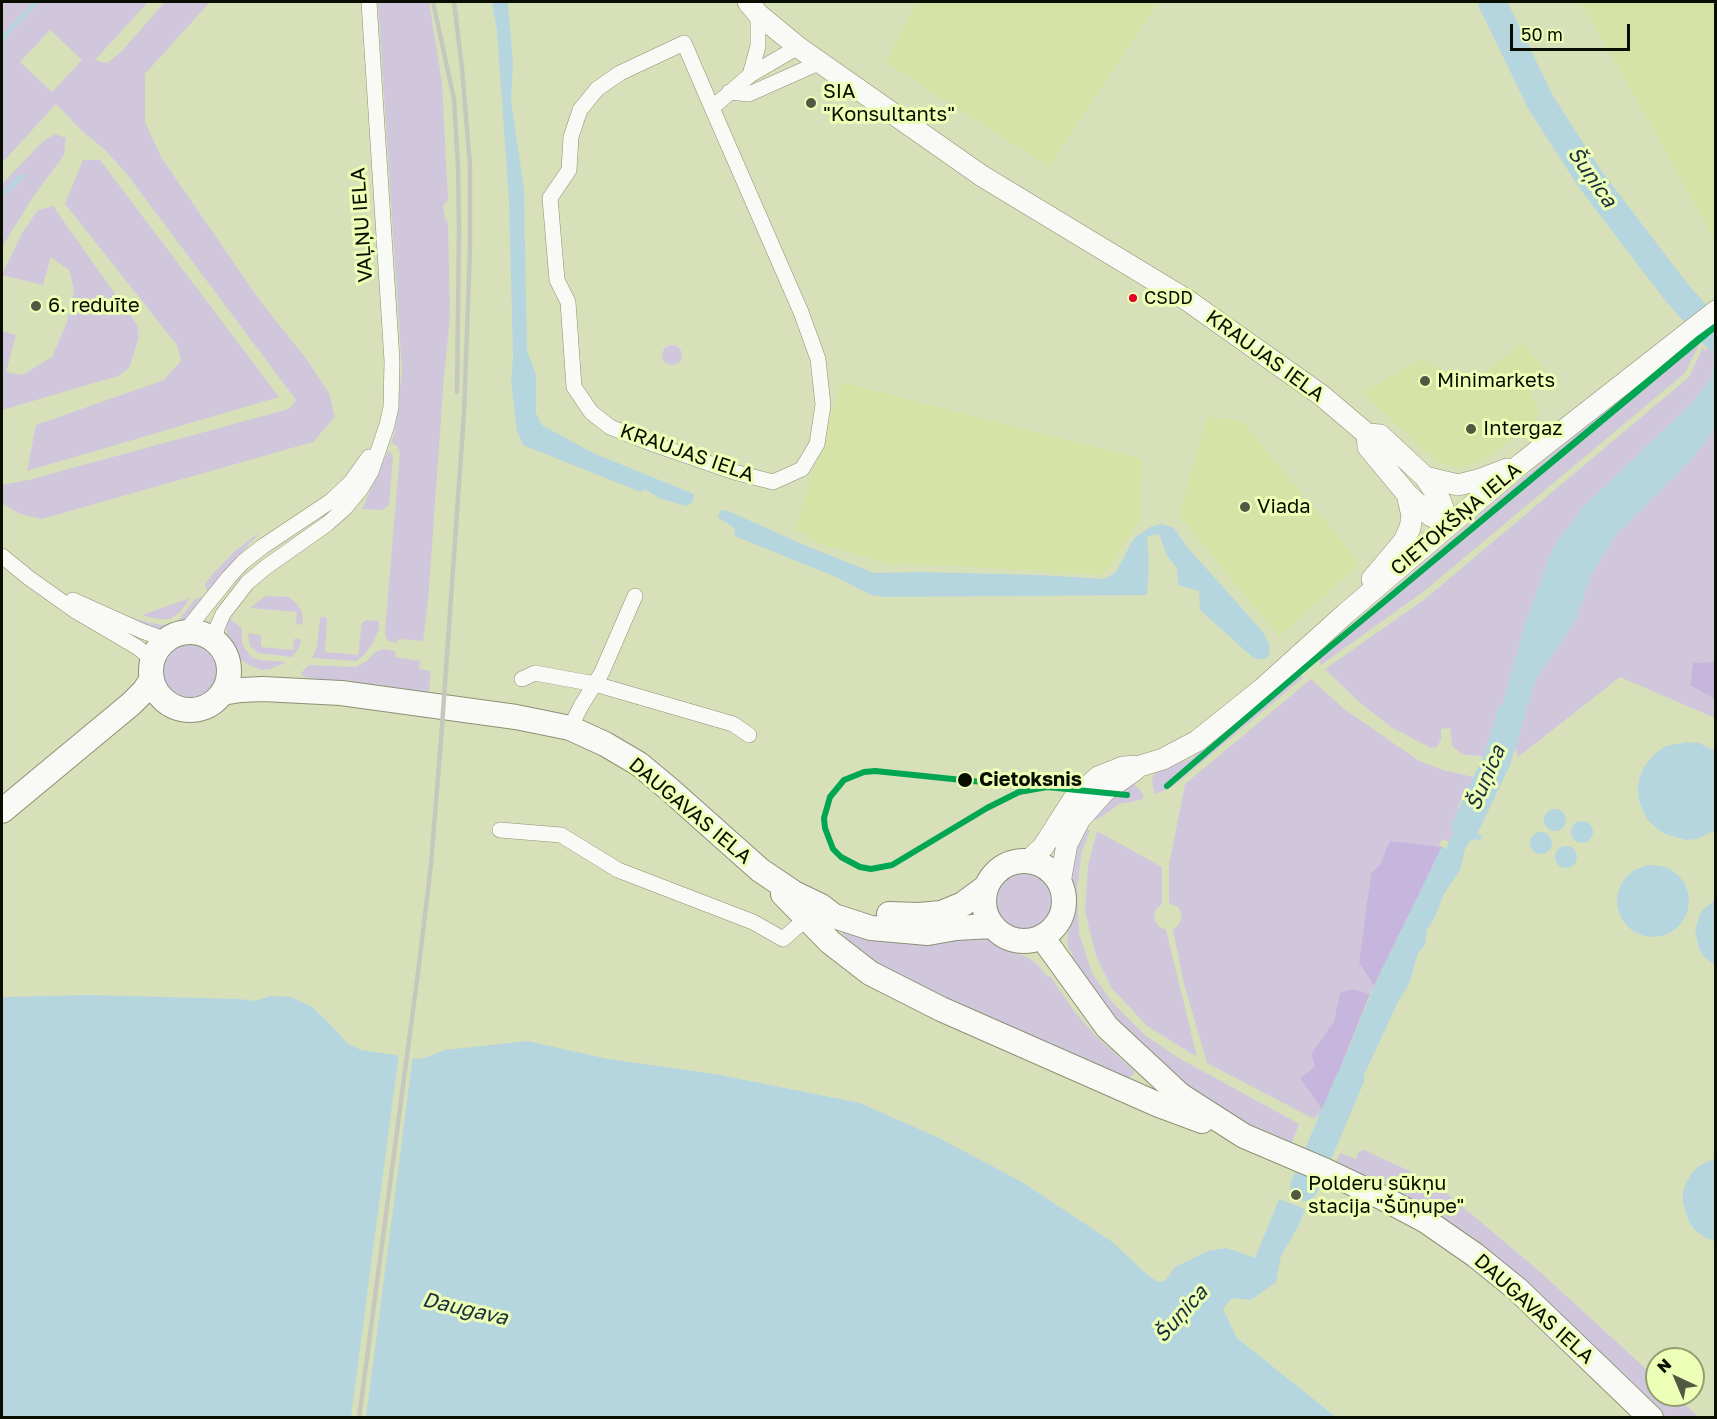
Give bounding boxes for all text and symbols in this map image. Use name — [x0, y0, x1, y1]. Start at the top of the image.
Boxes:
scale bar — [1513, 12, 1633, 50]
text: 50 m — [1521, 23, 1563, 45]
place label: SIA "Konsultants" — [823, 80, 955, 127]
marker: SIA "Konsultants" — [804, 96, 818, 110]
water label: Šuņica — [1562, 142, 1622, 212]
street label: VAĻŅU IELA — [346, 167, 378, 283]
place label: CSDD — [1144, 287, 1193, 309]
marker: CSDD — [1127, 292, 1139, 304]
place label: 6. reduīte — [48, 294, 140, 318]
marker: 6. reduīte — [29, 299, 43, 313]
street label: KRAUJAS IELA — [1201, 305, 1329, 407]
place label: Minimarkets — [1437, 369, 1555, 393]
marker: Minimarkets — [1418, 374, 1432, 388]
place label: Intergaz — [1483, 417, 1562, 441]
street label: KRAUJAS IELA — [617, 419, 757, 487]
marker: Intergaz — [1464, 422, 1478, 436]
street label: CIETOKŠŅA IELA — [1386, 457, 1526, 581]
place label: Viada — [1257, 495, 1311, 519]
marker: Viada — [1238, 500, 1252, 514]
water label: Šuņica — [1461, 742, 1511, 814]
street label: DAUGAVAS IELA — [624, 753, 756, 869]
place label: Cietoksnis — [979, 768, 1082, 792]
marker: Cietoksnis — [956, 771, 974, 789]
place label: Polderu sūkņu stacija "Šūņupe" — [1308, 1172, 1464, 1219]
marker: Polderu sūkņu stacija "Šūņupe" — [1289, 1188, 1303, 1202]
street label: DAUGAVAS IELA — [1469, 1249, 1599, 1369]
water label: Šuņica — [1149, 1280, 1213, 1348]
water label: Daugava — [420, 1287, 510, 1331]
north arrow — [1645, 1347, 1705, 1407]
text: N — [1653, 1354, 1675, 1377]

